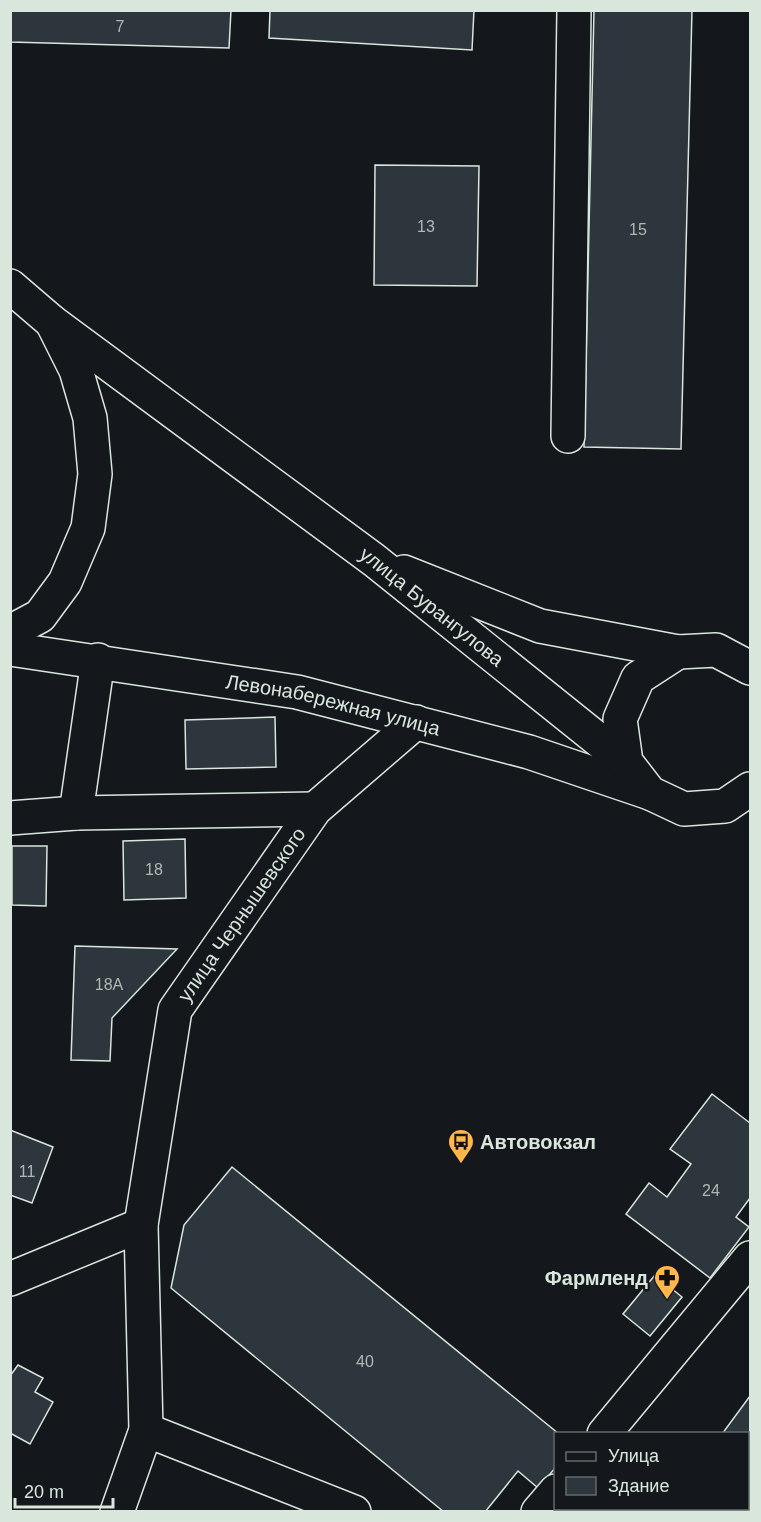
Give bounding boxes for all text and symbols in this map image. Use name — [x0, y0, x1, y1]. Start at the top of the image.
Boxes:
house number: 7 — [116, 18, 125, 35]
house number: 13 — [417, 218, 435, 235]
house number: 15 — [629, 221, 647, 238]
street label: улица Бурангулова — [356, 542, 509, 671]
street label: Левонабережная улица — [224, 670, 443, 740]
street label: улица Чернышевского — [173, 823, 310, 1006]
house number: 18 — [145, 861, 163, 878]
house number: 18А — [95, 976, 124, 993]
bus stop icon: Автовокзал — [446, 1127, 476, 1165]
place label: Автовокзал — [480, 1131, 596, 1153]
house number: 11 — [19, 1163, 35, 1180]
house number: 24 — [702, 1182, 720, 1199]
pharmacy icon: Фармленд — [652, 1263, 682, 1301]
place label: Фармленд — [545, 1267, 648, 1289]
house number: 40 — [356, 1353, 374, 1370]
legend — [554, 1432, 749, 1510]
text: Улица — [608, 1446, 660, 1466]
scale bar — [15, 1471, 112, 1509]
text: Здание — [608, 1476, 669, 1496]
text: 20 m — [24, 1482, 64, 1502]

